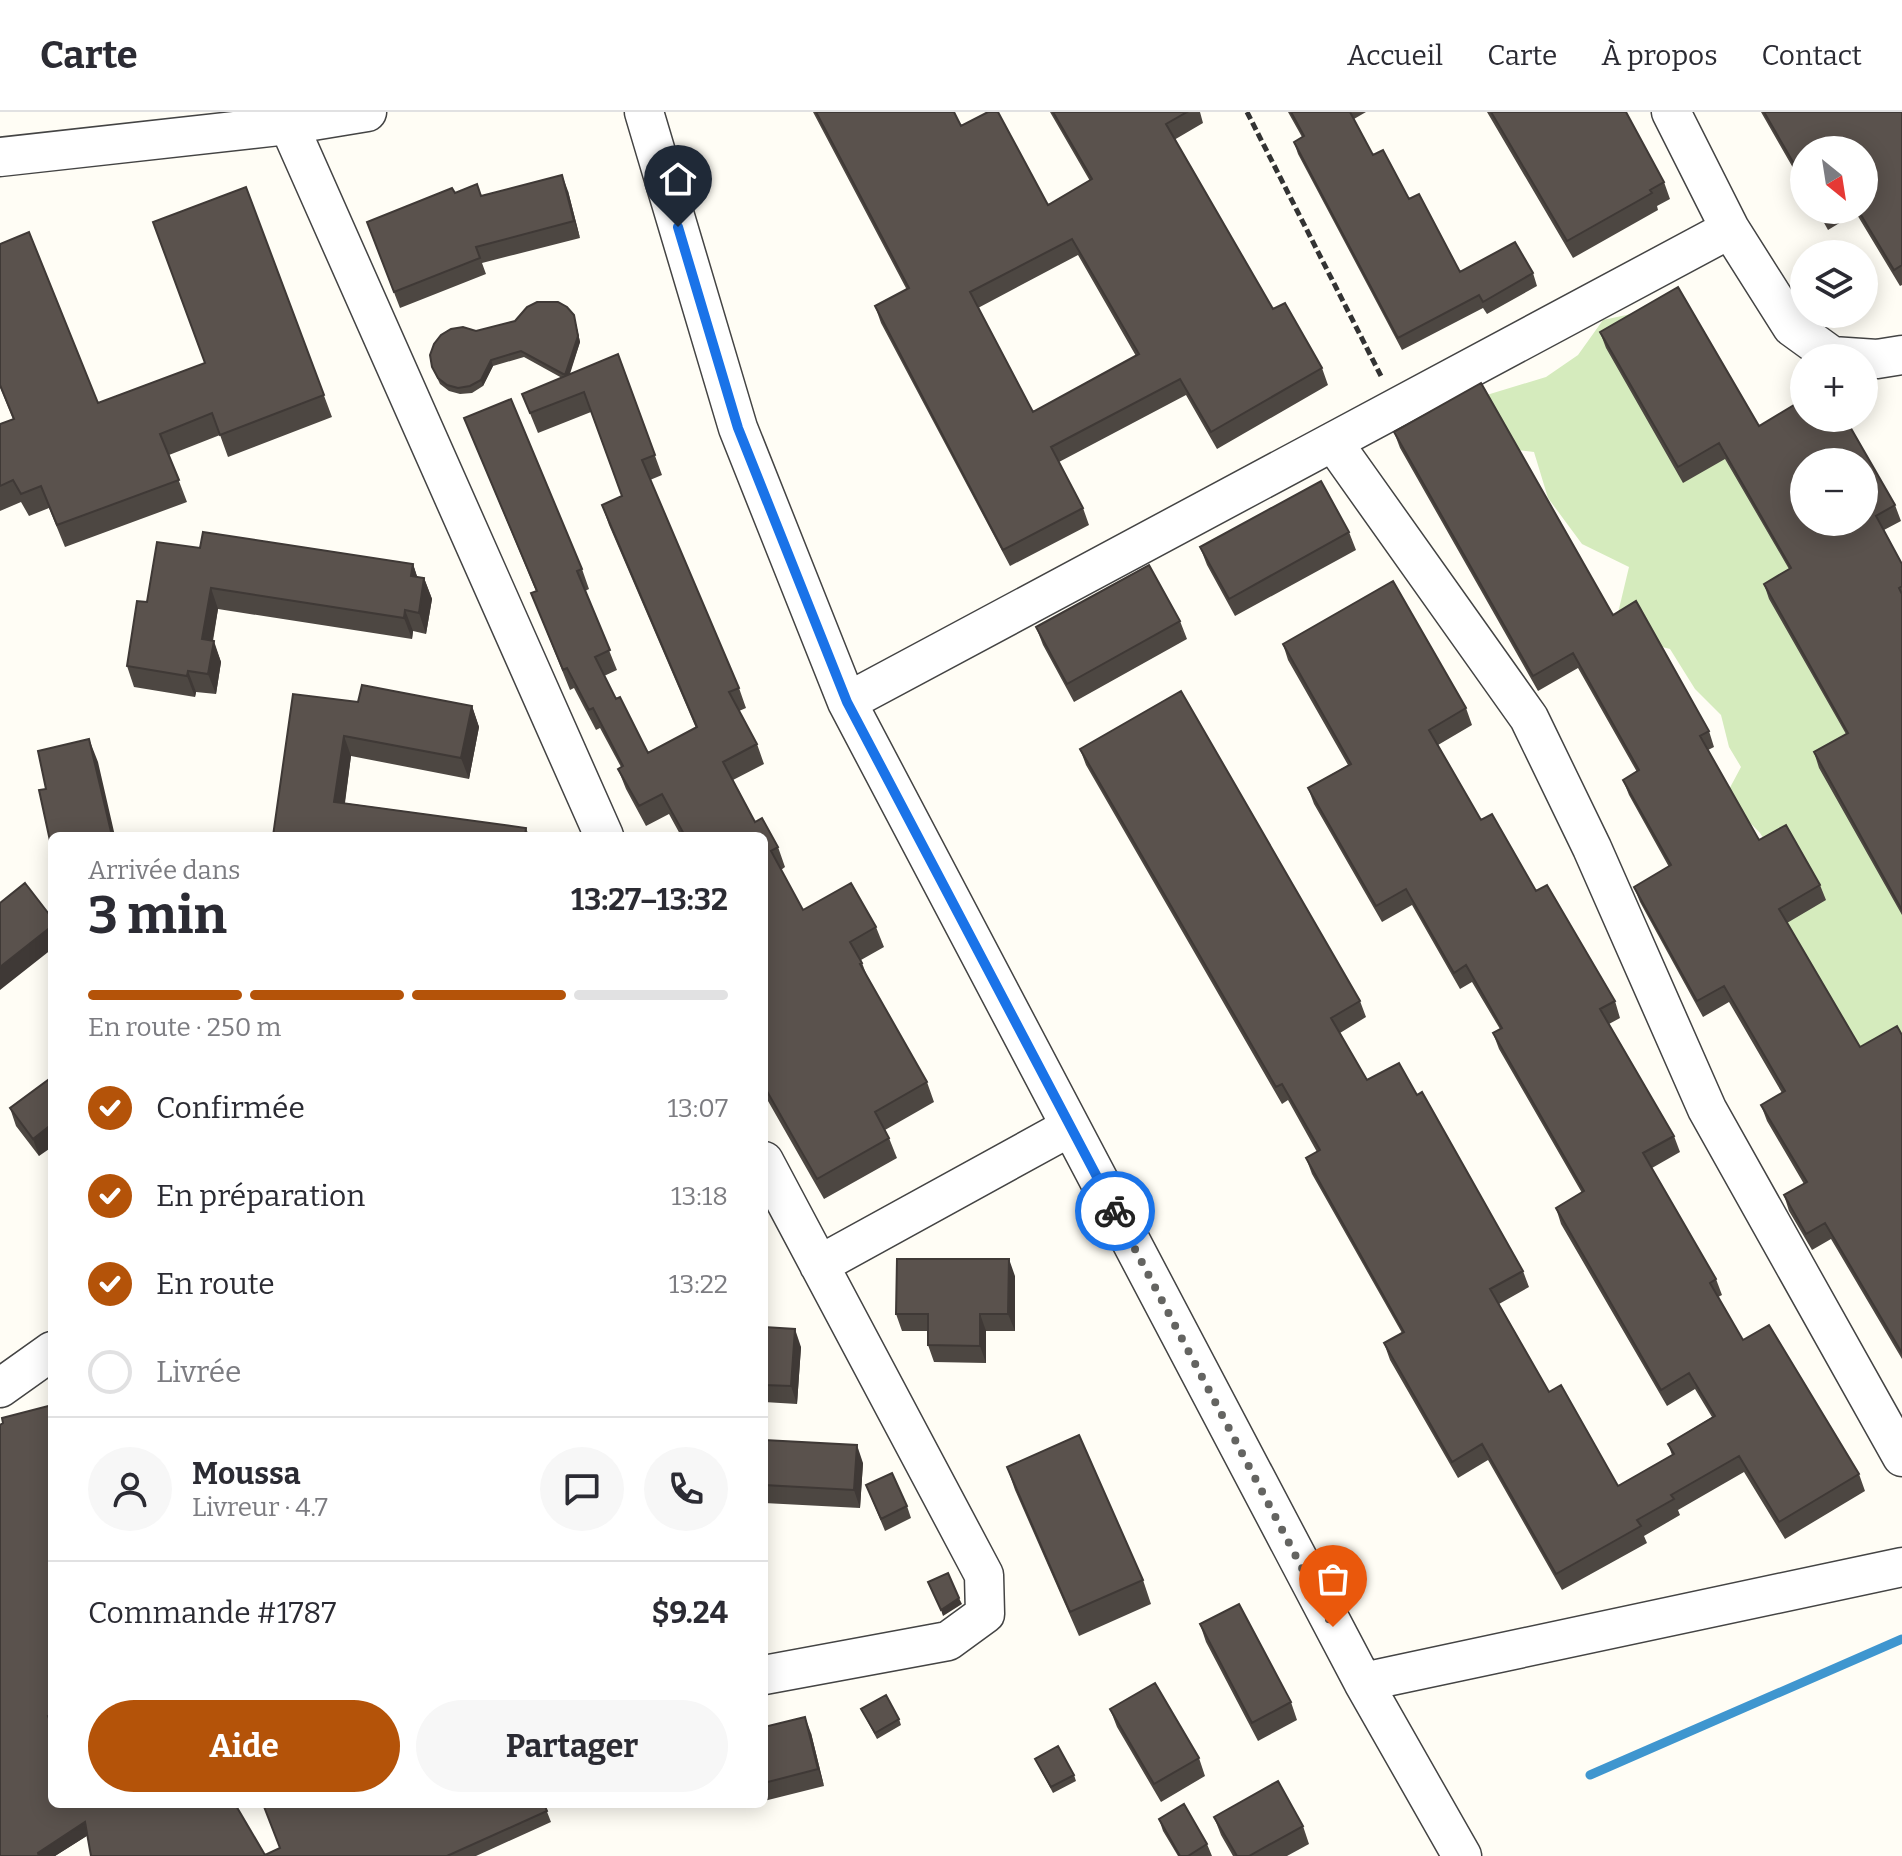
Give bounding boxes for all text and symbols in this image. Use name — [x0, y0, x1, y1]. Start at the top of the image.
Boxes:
text: Carte — [40, 32, 138, 78]
text: Accueil — [1347, 39, 1443, 72]
text: Carte — [1487, 39, 1557, 72]
text: À propos — [1601, 39, 1718, 72]
text: Contact — [1762, 39, 1862, 72]
north arrow — [1790, 136, 1878, 224]
map controls — [1790, 136, 1878, 536]
pin — [644, 145, 712, 227]
icon: home — [656, 157, 700, 201]
button: layers — [1790, 240, 1878, 328]
button: + — [1790, 344, 1878, 432]
button: − — [1790, 448, 1878, 536]
text: Arrivée dans — [88, 855, 241, 886]
text: 13:27–13:32 — [571, 882, 728, 918]
text: 3 min — [88, 884, 227, 947]
text: En route · 250 m — [88, 1012, 281, 1043]
icon: check — [88, 1086, 132, 1130]
text: Confirmée — [156, 1090, 305, 1126]
text: 13:07 — [667, 1093, 728, 1124]
courier — [1075, 1171, 1155, 1251]
icon: check — [88, 1174, 132, 1218]
text: En préparation — [156, 1178, 365, 1214]
text: 13:18 — [671, 1181, 728, 1212]
icon: bike — [1093, 1189, 1137, 1233]
icon: check — [88, 1262, 132, 1306]
text: En route — [156, 1266, 275, 1302]
text: 13:22 — [669, 1269, 728, 1300]
text: Livrée — [156, 1354, 242, 1390]
button: person — [88, 1447, 172, 1531]
button: chat — [540, 1447, 624, 1531]
button: phone — [644, 1447, 728, 1531]
text: Moussa — [192, 1456, 301, 1492]
text: Livreur · 4.7 — [192, 1492, 328, 1523]
pin — [1299, 1545, 1367, 1627]
icon: bag — [1311, 1557, 1355, 1601]
text: Commande #1787 — [88, 1595, 336, 1631]
text: $9.24 — [651, 1595, 728, 1631]
button: Aide — [88, 1700, 400, 1792]
button: Partager — [416, 1700, 728, 1792]

